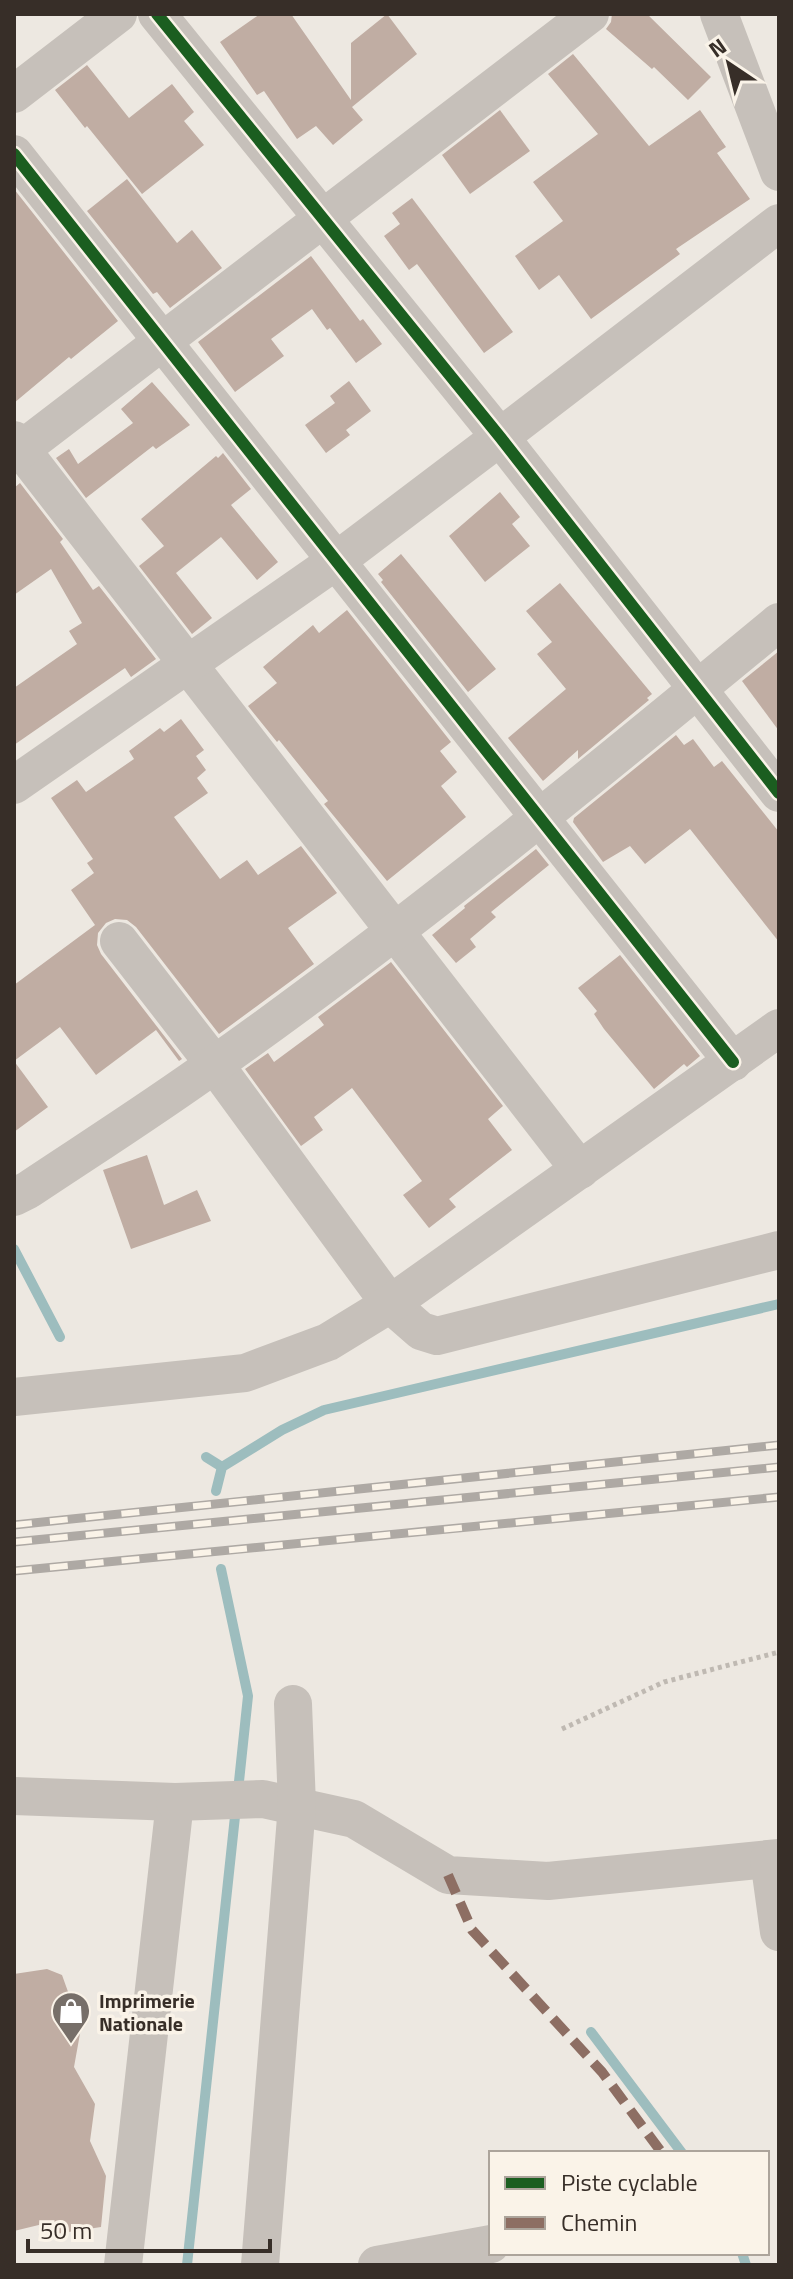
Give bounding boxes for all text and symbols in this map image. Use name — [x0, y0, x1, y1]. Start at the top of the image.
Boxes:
north arrow — [689, 24, 769, 104]
text: N — [702, 29, 734, 66]
place label: Imprimerie Nationale — [99, 1985, 195, 2039]
shop icon: Imprimerie Nationale — [50, 1990, 92, 2045]
legend — [489, 2151, 769, 2255]
text: Piste cyclable — [561, 2164, 698, 2200]
scale bar — [28, 2203, 270, 2253]
text: Chemin — [561, 2204, 637, 2240]
text: 50 m — [40, 2212, 92, 2248]

